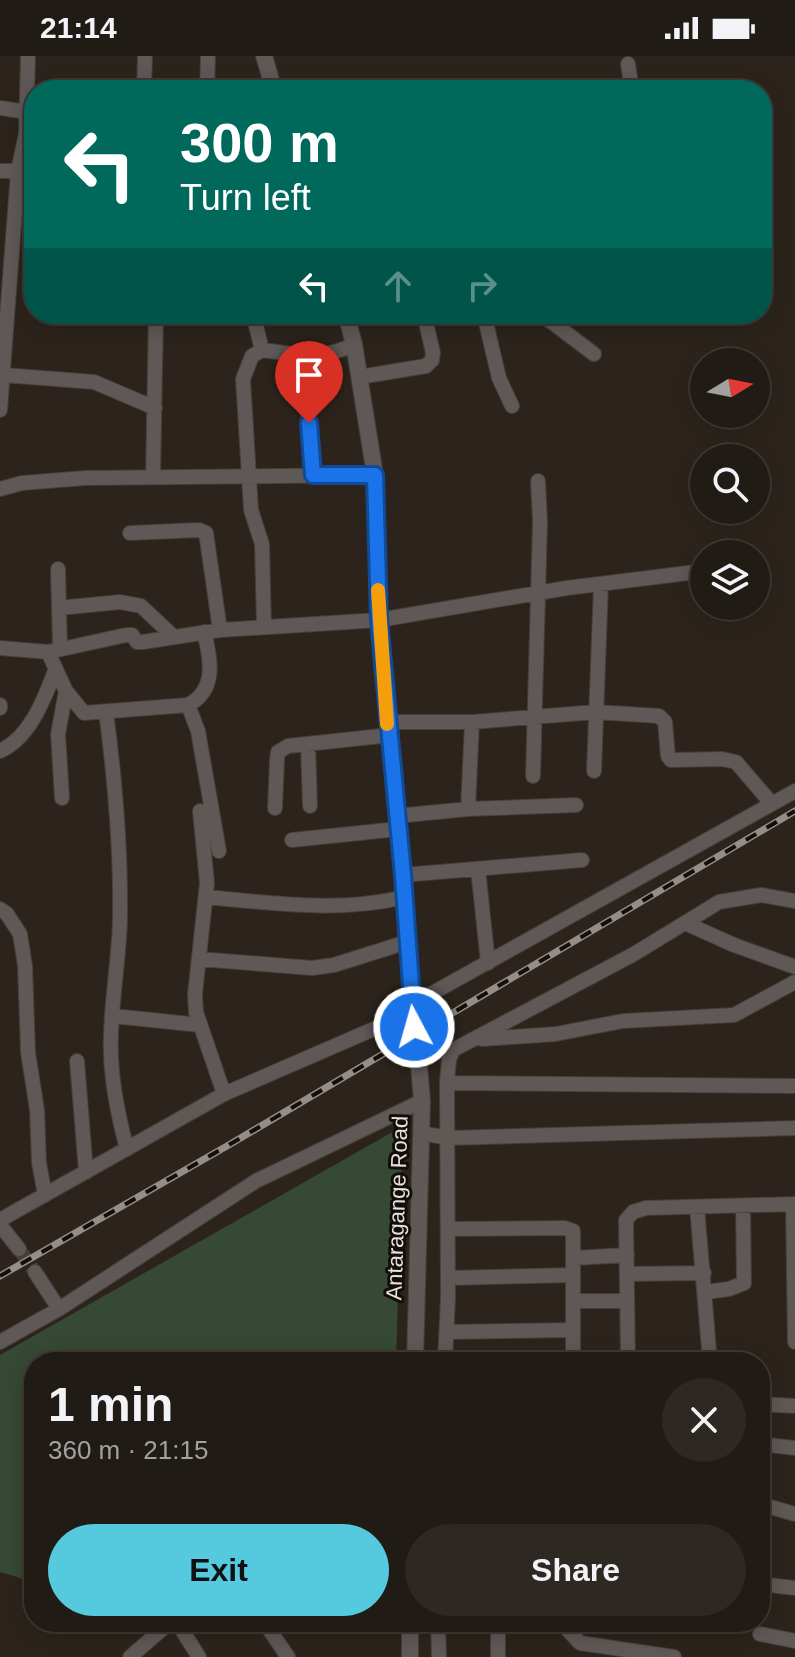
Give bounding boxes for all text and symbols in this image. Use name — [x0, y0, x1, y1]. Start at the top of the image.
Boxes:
text: 21:14 — [40, 11, 117, 44]
text: 300 m — [180, 111, 339, 174]
icon: left — [48, 112, 152, 216]
text: Turn left — [180, 177, 311, 218]
icon: left — [292, 264, 336, 308]
icon: ahead — [376, 264, 420, 308]
icon: right — [460, 264, 504, 308]
pin — [275, 341, 343, 423]
north arrow — [690, 348, 770, 428]
map controls — [690, 348, 770, 620]
icon: arrive — [287, 353, 331, 397]
button: search — [690, 444, 770, 524]
button: layers — [690, 540, 770, 620]
position arrow — [372, 985, 456, 1069]
street label: Antaragange Road — [381, 1115, 413, 1301]
text: 1 min — [48, 1378, 173, 1431]
button: close — [662, 1378, 746, 1462]
text: 360 m · 21:15 — [48, 1435, 208, 1465]
button: Exit — [48, 1524, 389, 1616]
button: Share — [405, 1524, 746, 1616]

